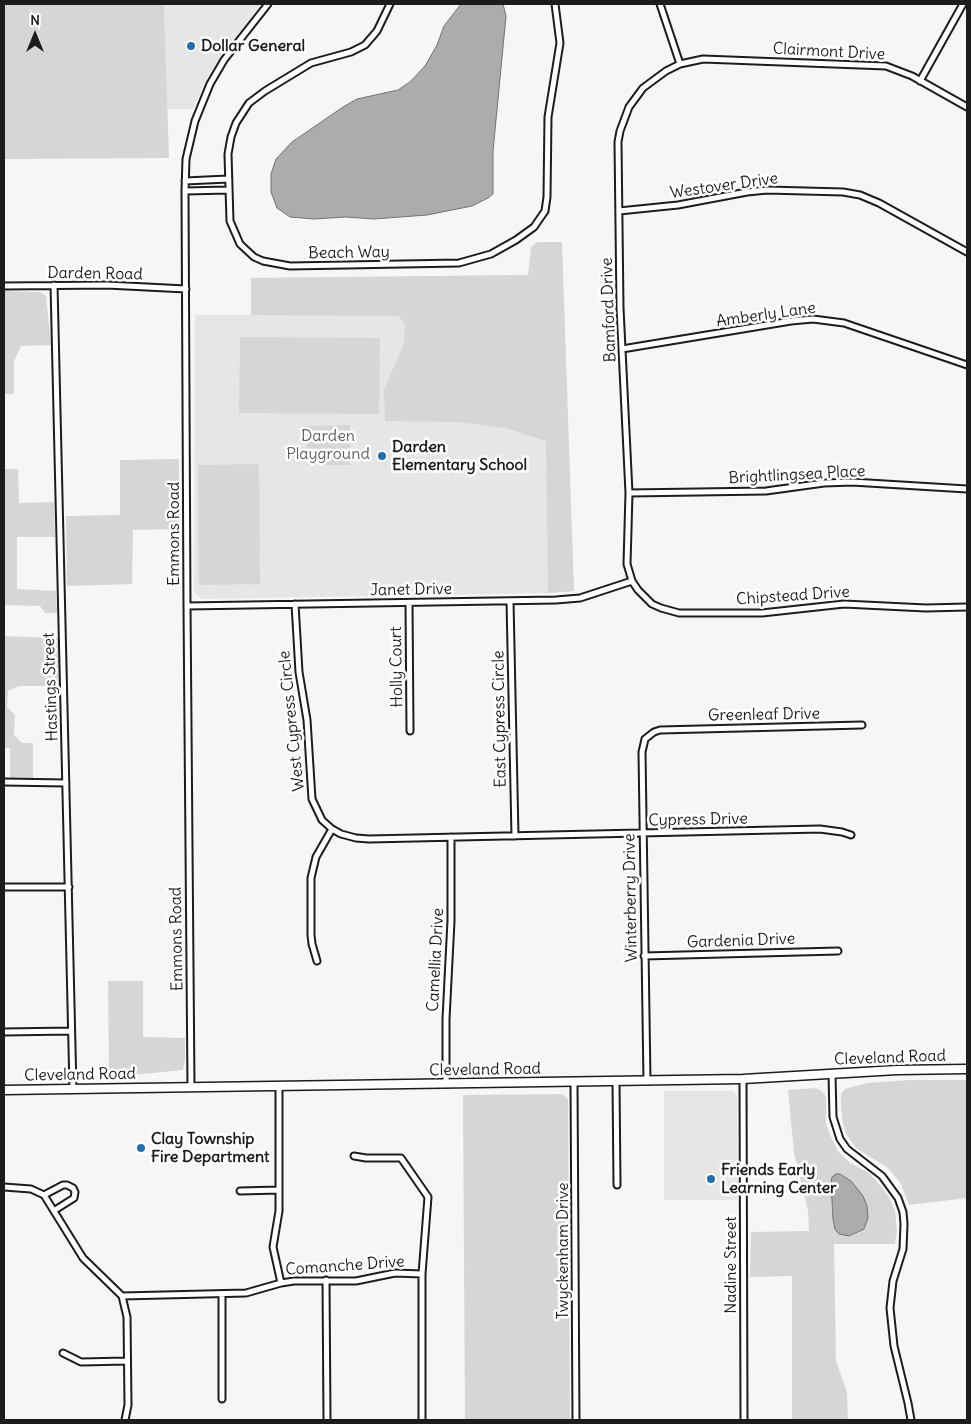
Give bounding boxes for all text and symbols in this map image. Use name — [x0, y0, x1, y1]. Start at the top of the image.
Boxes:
north arrow — [10, 10, 60, 60]
text: N — [30, 11, 40, 29]
place label: Dollar General — [201, 36, 305, 56]
street label: Clairmont Drive — [772, 39, 886, 65]
marker: Dollar General — [185, 40, 197, 52]
street label: Westover Drive — [669, 169, 779, 203]
street label: Beach Way — [308, 243, 390, 263]
street label: Bamford Drive — [598, 257, 620, 363]
street label: Darden Road — [47, 264, 143, 284]
street label: Amberly Lane — [715, 299, 817, 331]
park label: Darden Playground — [286, 426, 370, 464]
place label: Darden Elementary School — [392, 437, 527, 475]
marker: Darden Elementary School — [376, 450, 388, 462]
street label: Brightlingsea Place — [728, 462, 866, 488]
street label: Emmons Road — [164, 482, 184, 586]
street label: Janet Drive — [370, 580, 452, 600]
street label: Chipstead Drive — [736, 582, 850, 610]
street label: Holly Court — [387, 626, 407, 708]
street label: Hastings Street — [40, 632, 62, 742]
street label: West Cypress Circle — [275, 650, 309, 792]
street label: East Cypress Circle — [489, 650, 511, 788]
street label: Greenleaf Drive — [708, 704, 820, 726]
street label: Cypress Drive — [648, 810, 748, 830]
street label: Winterberry Drive — [620, 833, 642, 963]
street label: Emmons Road — [166, 887, 188, 991]
street label: Camellia Drive — [424, 908, 448, 1012]
street label: Gardenia Drive — [686, 930, 796, 952]
street label: Cleveland Road — [834, 1046, 946, 1070]
street label: Cleveland Road — [429, 1059, 541, 1081]
street label: Cleveland Road — [24, 1064, 136, 1086]
place label: Clay Township Fire Department — [151, 1129, 269, 1167]
marker: Clay Township Fire Department — [135, 1142, 147, 1154]
place label: Friends Early Learning Center — [721, 1160, 837, 1198]
marker: Friends Early Learning Center — [705, 1173, 717, 1185]
street label: Twyckenham Drive — [553, 1182, 573, 1320]
street label: Nadine Street — [721, 1216, 741, 1314]
street label: Comanche Drive — [285, 1252, 405, 1280]

